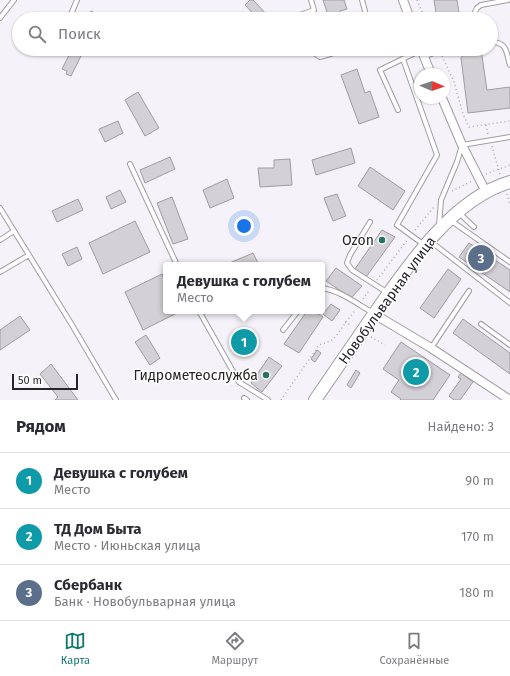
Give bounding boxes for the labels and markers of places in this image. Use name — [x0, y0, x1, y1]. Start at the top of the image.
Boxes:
place label: Ozon — [342, 232, 374, 249]
marker: Ozon — [377, 235, 387, 245]
pin: 3 — [468, 243, 494, 273]
pin: 1 — [231, 327, 257, 357]
pin: 2 — [403, 357, 429, 387]
place label: Гидрометеослужба — [134, 367, 258, 384]
marker: Гидрометеослужба — [261, 370, 271, 380]

